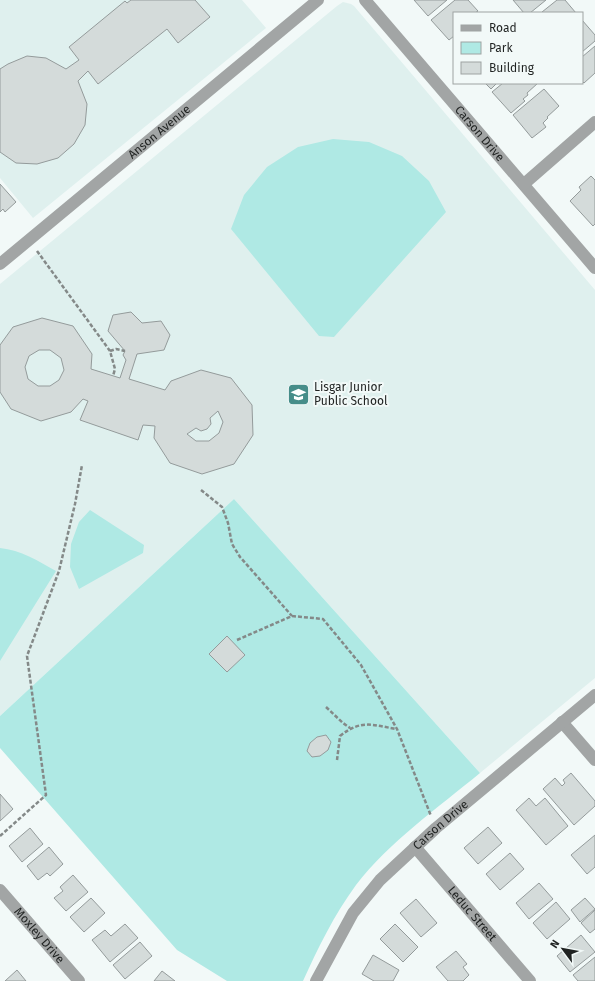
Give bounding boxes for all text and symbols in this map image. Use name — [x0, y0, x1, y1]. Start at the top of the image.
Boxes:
legend — [453, 12, 583, 84]
text: Road — [489, 21, 517, 35]
text: Park — [489, 41, 513, 55]
text: Building — [489, 61, 535, 75]
street label: Anson Avenue — [125, 102, 193, 162]
street label: Carson Drive — [452, 103, 507, 164]
place label: Lisgar Junior Public School — [314, 380, 388, 408]
school or university icon: Lisgar Junior Public School — [285, 381, 311, 407]
street label: Carson Drive — [410, 797, 471, 853]
street label: Leduc Street — [445, 883, 500, 945]
street label: Moxley Drive — [11, 905, 67, 966]
north arrow — [543, 929, 583, 969]
text: N — [547, 937, 562, 951]

